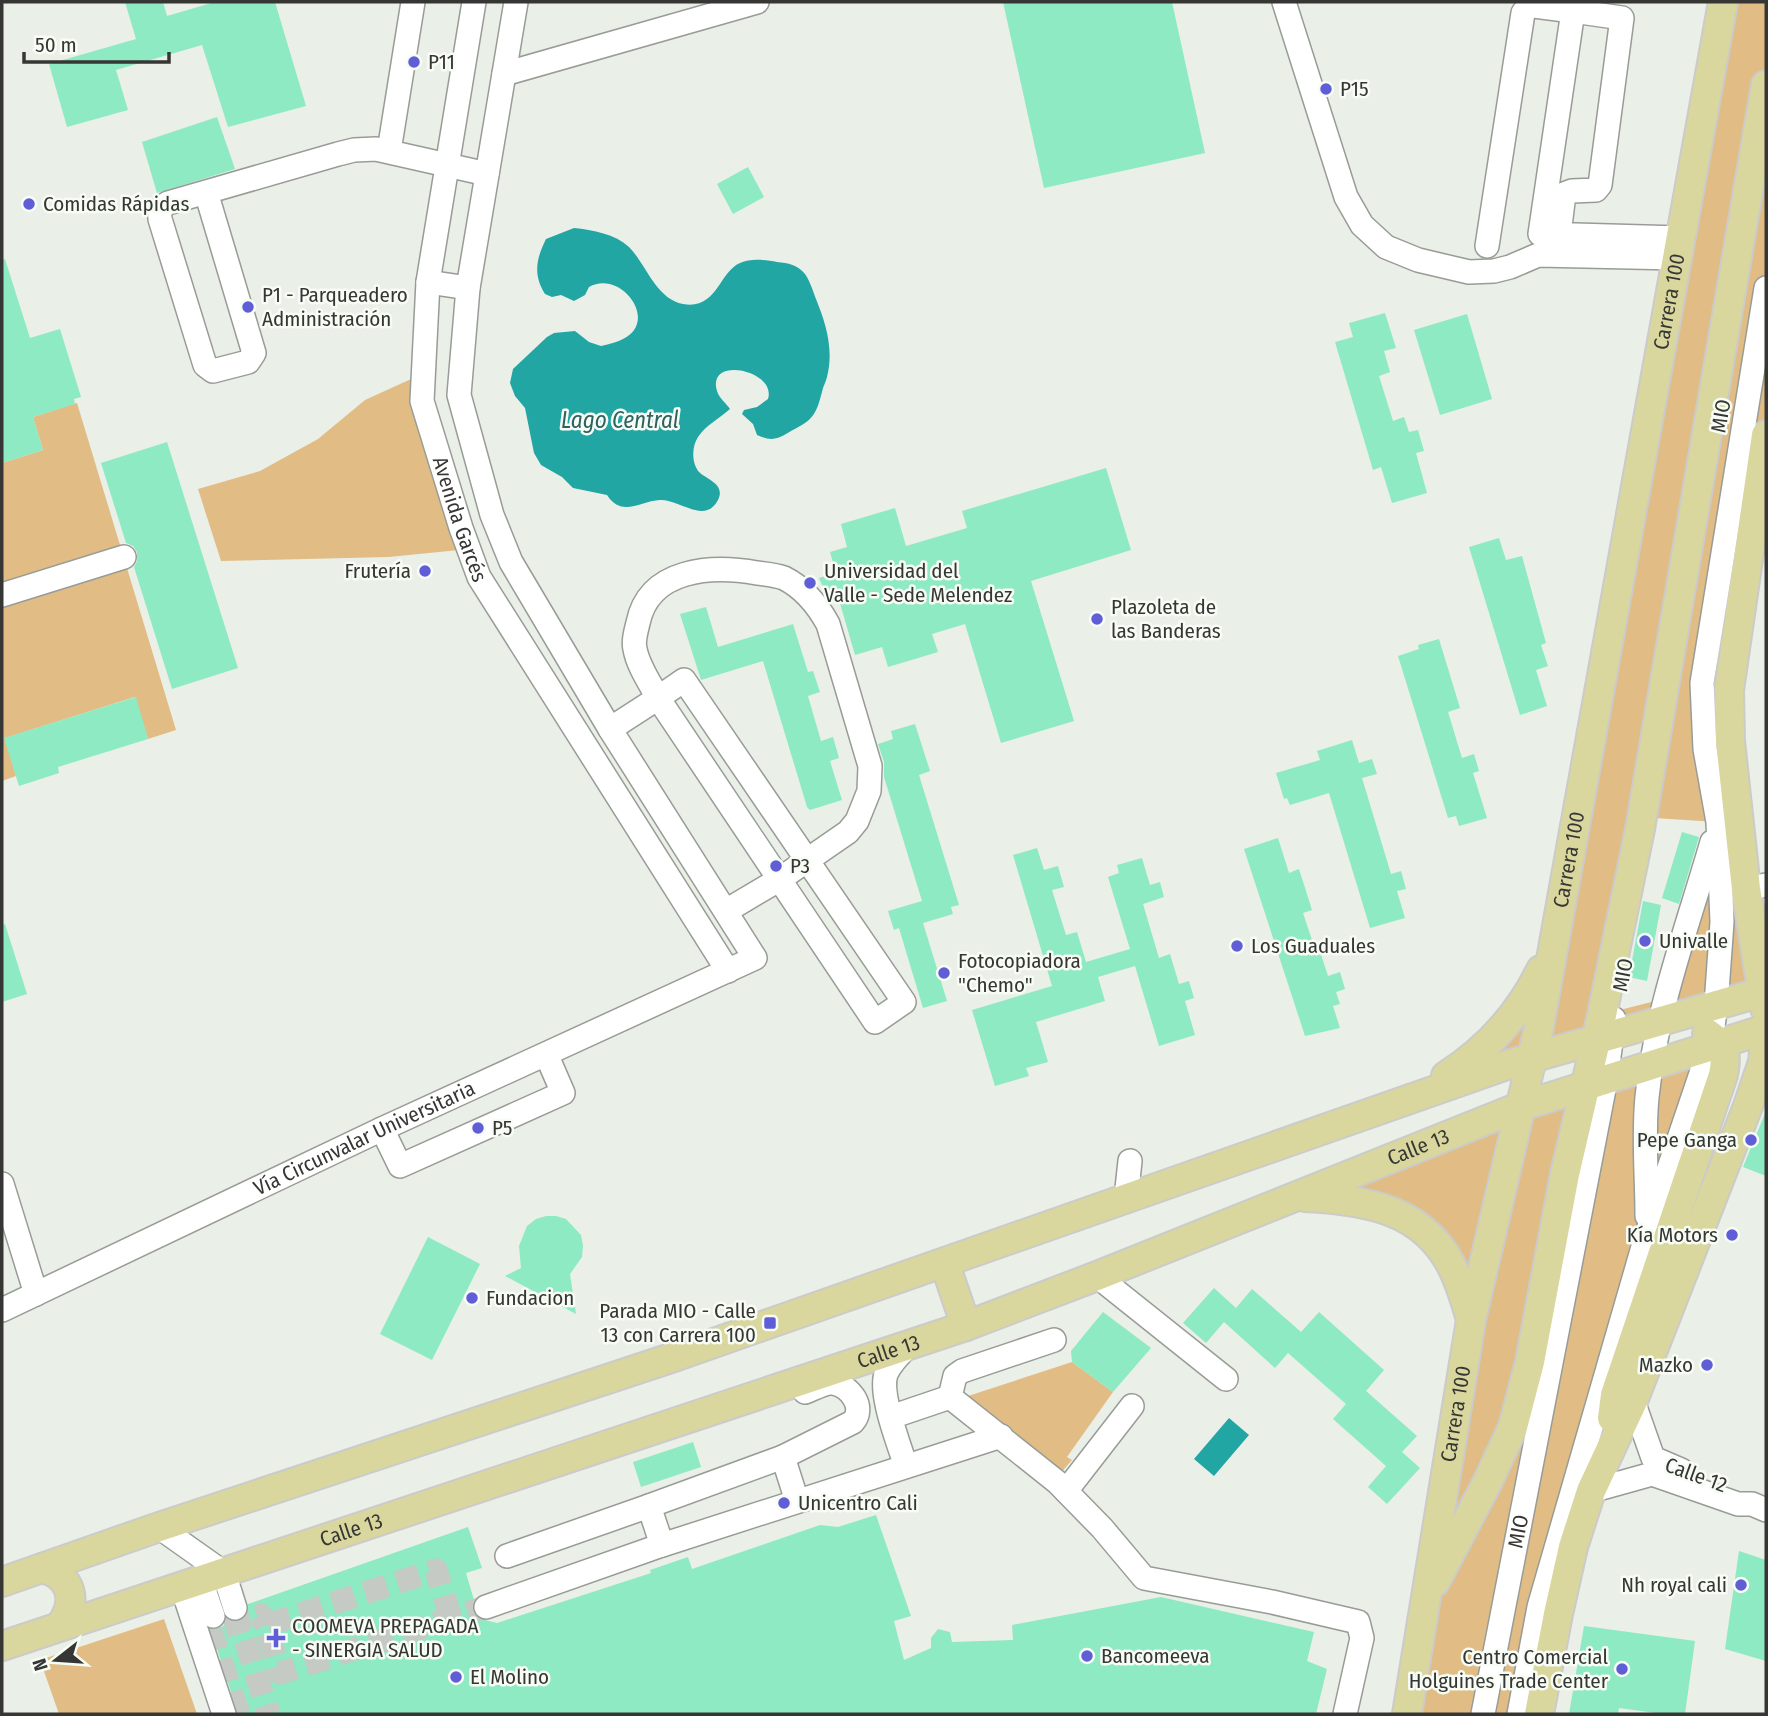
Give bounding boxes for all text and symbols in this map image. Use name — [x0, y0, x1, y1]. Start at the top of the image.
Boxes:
scale bar — [24, 21, 170, 65]
text: 50 m — [35, 32, 77, 58]
place label: P11 — [428, 49, 455, 75]
marker: P11 — [406, 54, 422, 70]
place label: P15 — [1340, 76, 1369, 102]
marker: P15 — [1318, 81, 1334, 97]
place label: Comidas Rápidas — [43, 191, 189, 217]
marker: Comidas Rápidas — [21, 196, 37, 212]
street label: Carrera 100 — [1648, 251, 1691, 352]
place label: P1 - Parqueadero Administración — [262, 282, 408, 332]
marker: P1 - Parqueadero Administración — [240, 299, 256, 315]
street label: MIO — [1705, 397, 1737, 435]
water label: Lago Central — [561, 406, 679, 434]
street label: Avenida Garcés — [427, 453, 493, 586]
place label: Frutería — [344, 558, 411, 584]
place label: Universidad del Valle - Sede Melendez — [824, 558, 1012, 608]
marker: Frutería — [417, 563, 433, 579]
marker: Universidad del Valle - Sede Melendez — [802, 575, 818, 591]
place label: Plazoleta de las Banderas — [1111, 594, 1221, 644]
marker: Plazoleta de las Banderas — [1089, 611, 1105, 627]
street label: Carrera 100 — [1548, 809, 1590, 910]
place label: P3 — [790, 853, 810, 879]
marker: P3 — [768, 858, 784, 874]
place label: Univalle — [1659, 928, 1728, 954]
place label: Los Guaduales — [1251, 933, 1375, 959]
marker: Univalle — [1637, 933, 1653, 949]
marker: Los Guaduales — [1229, 938, 1245, 954]
place label: Fotocopiadora "Chemo" — [958, 948, 1081, 998]
street label: MIO — [1607, 956, 1639, 994]
marker: Fotocopiadora "Chemo" — [936, 965, 952, 981]
street label: Vía Circunvalar Universitaria — [249, 1075, 479, 1201]
place label: P5 — [492, 1115, 512, 1141]
marker: P5 — [470, 1120, 486, 1136]
street label: Calle 13 — [1383, 1123, 1453, 1171]
place label: Pepe Ganga — [1637, 1127, 1737, 1153]
marker: Pepe Ganga — [1743, 1132, 1759, 1148]
place label: Kía Motors — [1627, 1222, 1718, 1248]
marker: Kía Motors — [1724, 1227, 1740, 1243]
place label: Fundacion — [486, 1285, 574, 1311]
marker: Fundacion — [464, 1290, 480, 1306]
place label: Parada MIO - Calle 13 con Carrera 100 — [599, 1298, 756, 1348]
marker: Parada MIO - Calle 13 con Carrera 100 — [762, 1315, 778, 1331]
street label: Calle 13 — [854, 1329, 923, 1374]
place label: Mazko — [1639, 1352, 1693, 1378]
marker: Mazko — [1699, 1357, 1715, 1373]
street label: Carrera 100 — [1435, 1364, 1476, 1464]
street label: Calle 12 — [1661, 1452, 1731, 1498]
place label: Unicentro Cali — [798, 1490, 918, 1516]
marker: Unicentro Cali — [776, 1495, 792, 1511]
street label: Calle 13 — [317, 1508, 386, 1553]
street label: MIO — [1502, 1512, 1534, 1550]
place label: Nh royal cali — [1621, 1572, 1727, 1598]
marker: Nh royal cali — [1733, 1577, 1749, 1593]
place label: COOMEVA PREPAGADA - SINERGIA SALUD — [292, 1613, 479, 1663]
north arrow — [21, 1625, 91, 1695]
marker: COOMEVA PREPAGADA - SINERGIA SALUD — [266, 1628, 286, 1648]
place label: Bancomeeva — [1101, 1643, 1210, 1669]
place label: Centro Comercial Holguines Trade Center — [1409, 1644, 1609, 1694]
marker: Bancomeeva — [1079, 1648, 1095, 1664]
text: N — [28, 1656, 53, 1674]
marker: Centro Comercial Holguines Trade Center — [1614, 1661, 1630, 1677]
place label: El Molino — [470, 1664, 549, 1690]
marker: El Molino — [448, 1669, 464, 1685]

